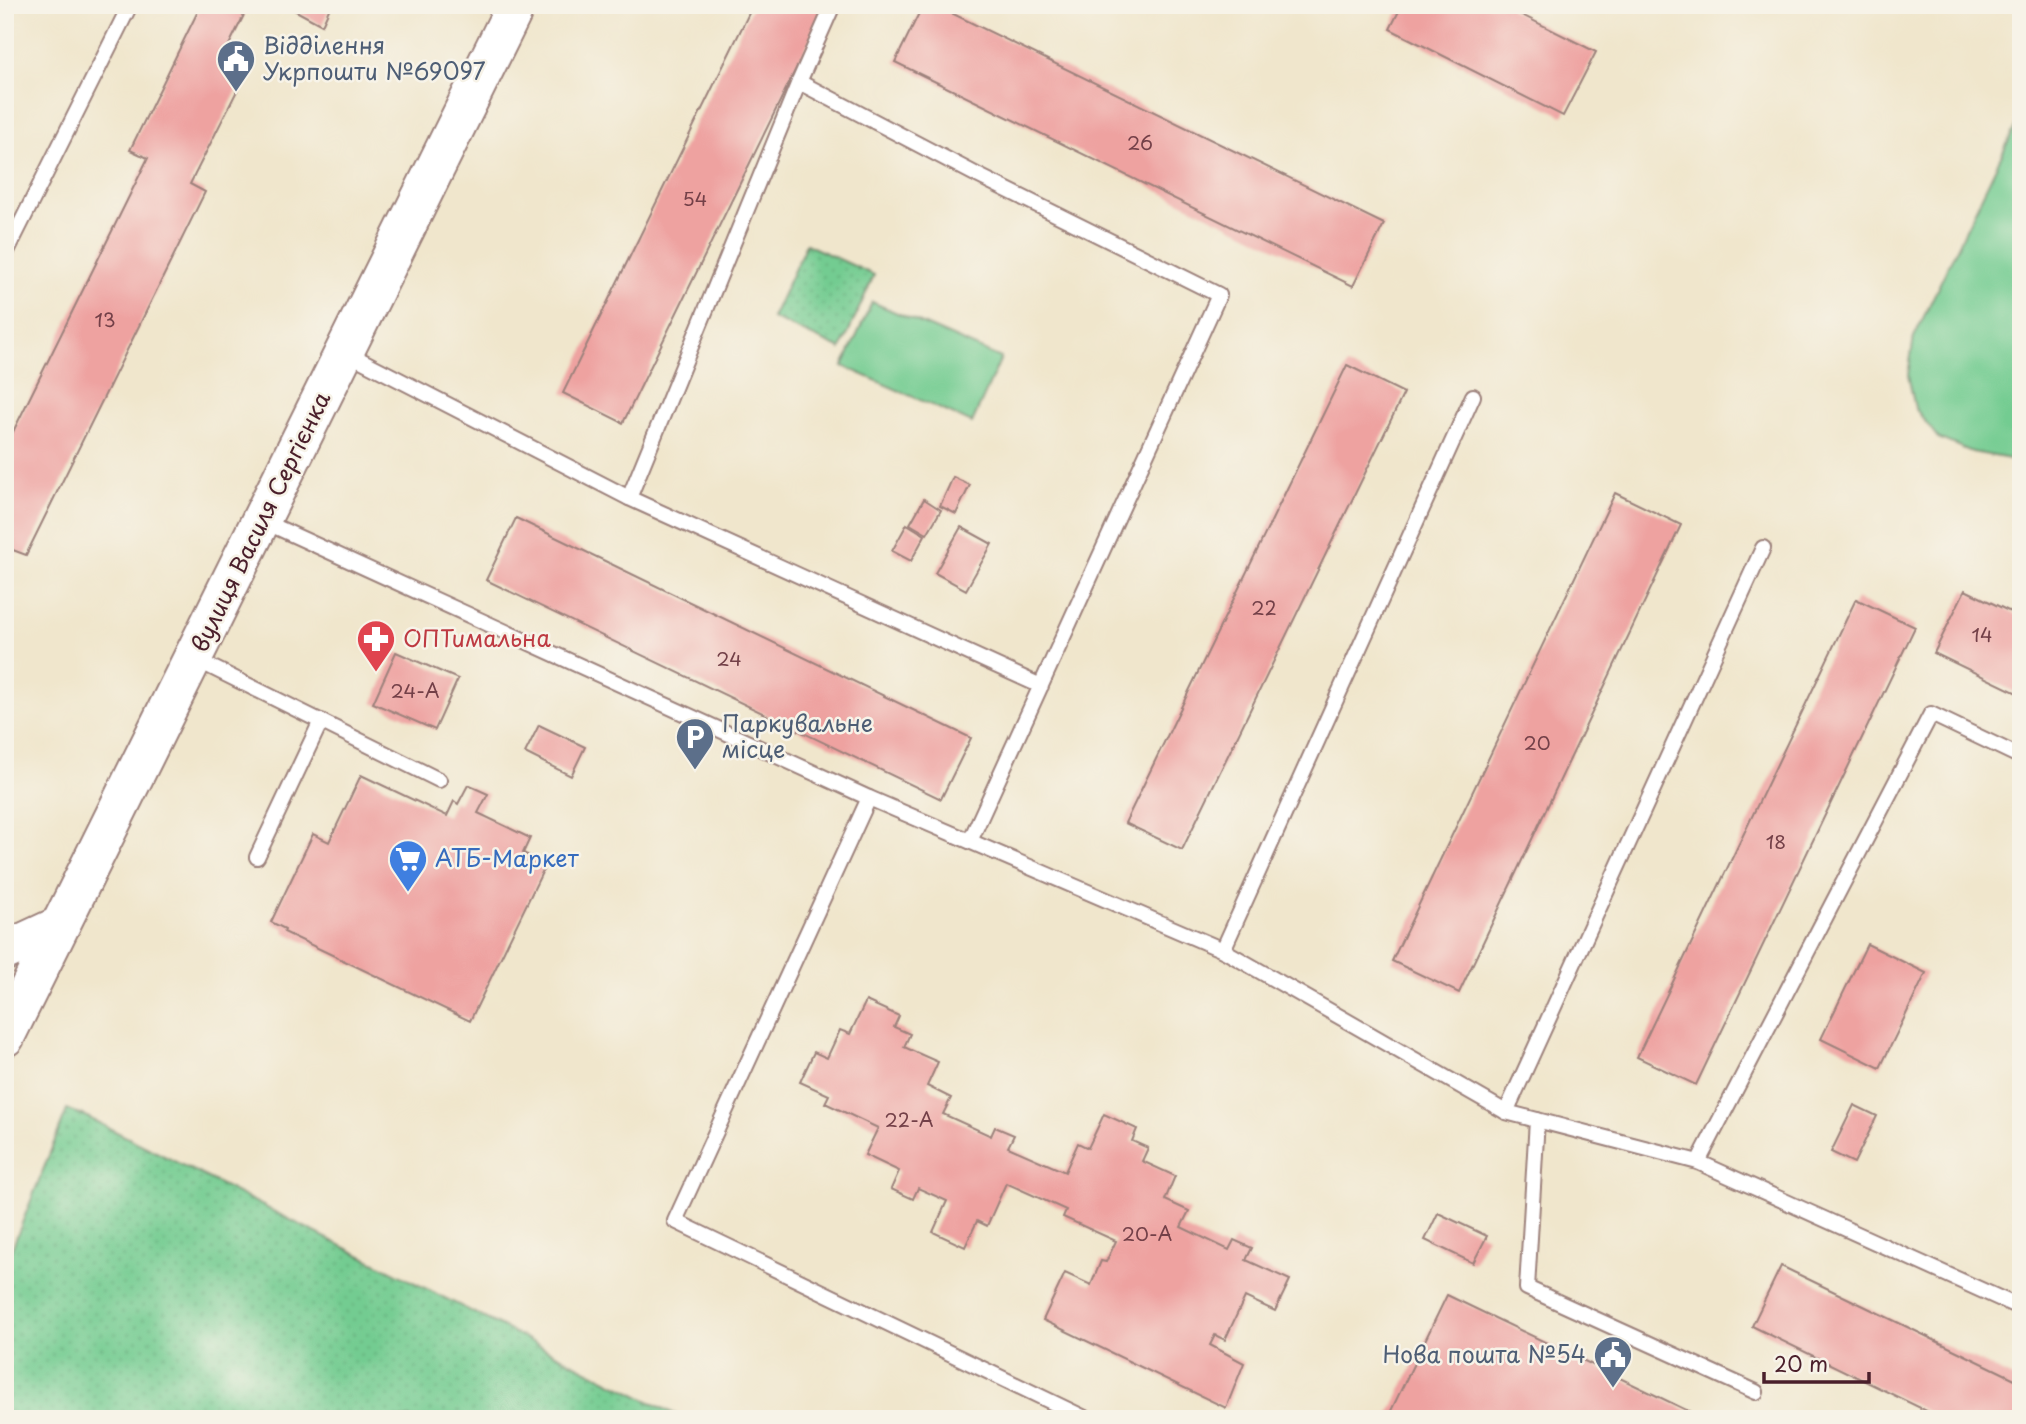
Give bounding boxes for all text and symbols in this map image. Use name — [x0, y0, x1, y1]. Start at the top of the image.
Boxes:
place label: Відділення Укрпошти №69097 — [263, 27, 486, 88]
public building icon: Відділення Укрпошти №69097 — [215, 38, 257, 93]
house number: 26 — [1127, 128, 1153, 156]
house number: 54 — [683, 184, 707, 212]
house number: 13 — [94, 305, 116, 333]
street label: вулиця Василя Сергієнка — [181, 384, 338, 658]
house number: 22 — [1251, 593, 1277, 621]
pharmacy icon: ОПТимальна — [355, 618, 397, 673]
place label: ОПТимальна — [403, 620, 551, 655]
house number: 14 — [1971, 620, 1993, 648]
house number: 24 — [716, 644, 742, 672]
house number: 24-А — [390, 676, 440, 704]
place label: Паркувальне місце — [722, 705, 873, 766]
parking icon: Паркувальне місце — [674, 716, 716, 771]
house number: 20 — [1523, 728, 1551, 756]
house number: 18 — [1766, 827, 1786, 855]
supermarket icon: АТБ-Маркет — [387, 838, 429, 893]
place label: АТБ-Маркет — [435, 840, 580, 875]
house number: 22-А — [885, 1105, 933, 1133]
house number: 20-А — [1122, 1219, 1172, 1247]
public building icon: Нова пошта №54 — [1592, 1334, 1634, 1389]
place label: Нова пошта №54 — [1382, 1336, 1586, 1371]
scale bar — [1764, 1340, 1868, 1384]
text: 20 m — [1774, 1347, 1828, 1379]

